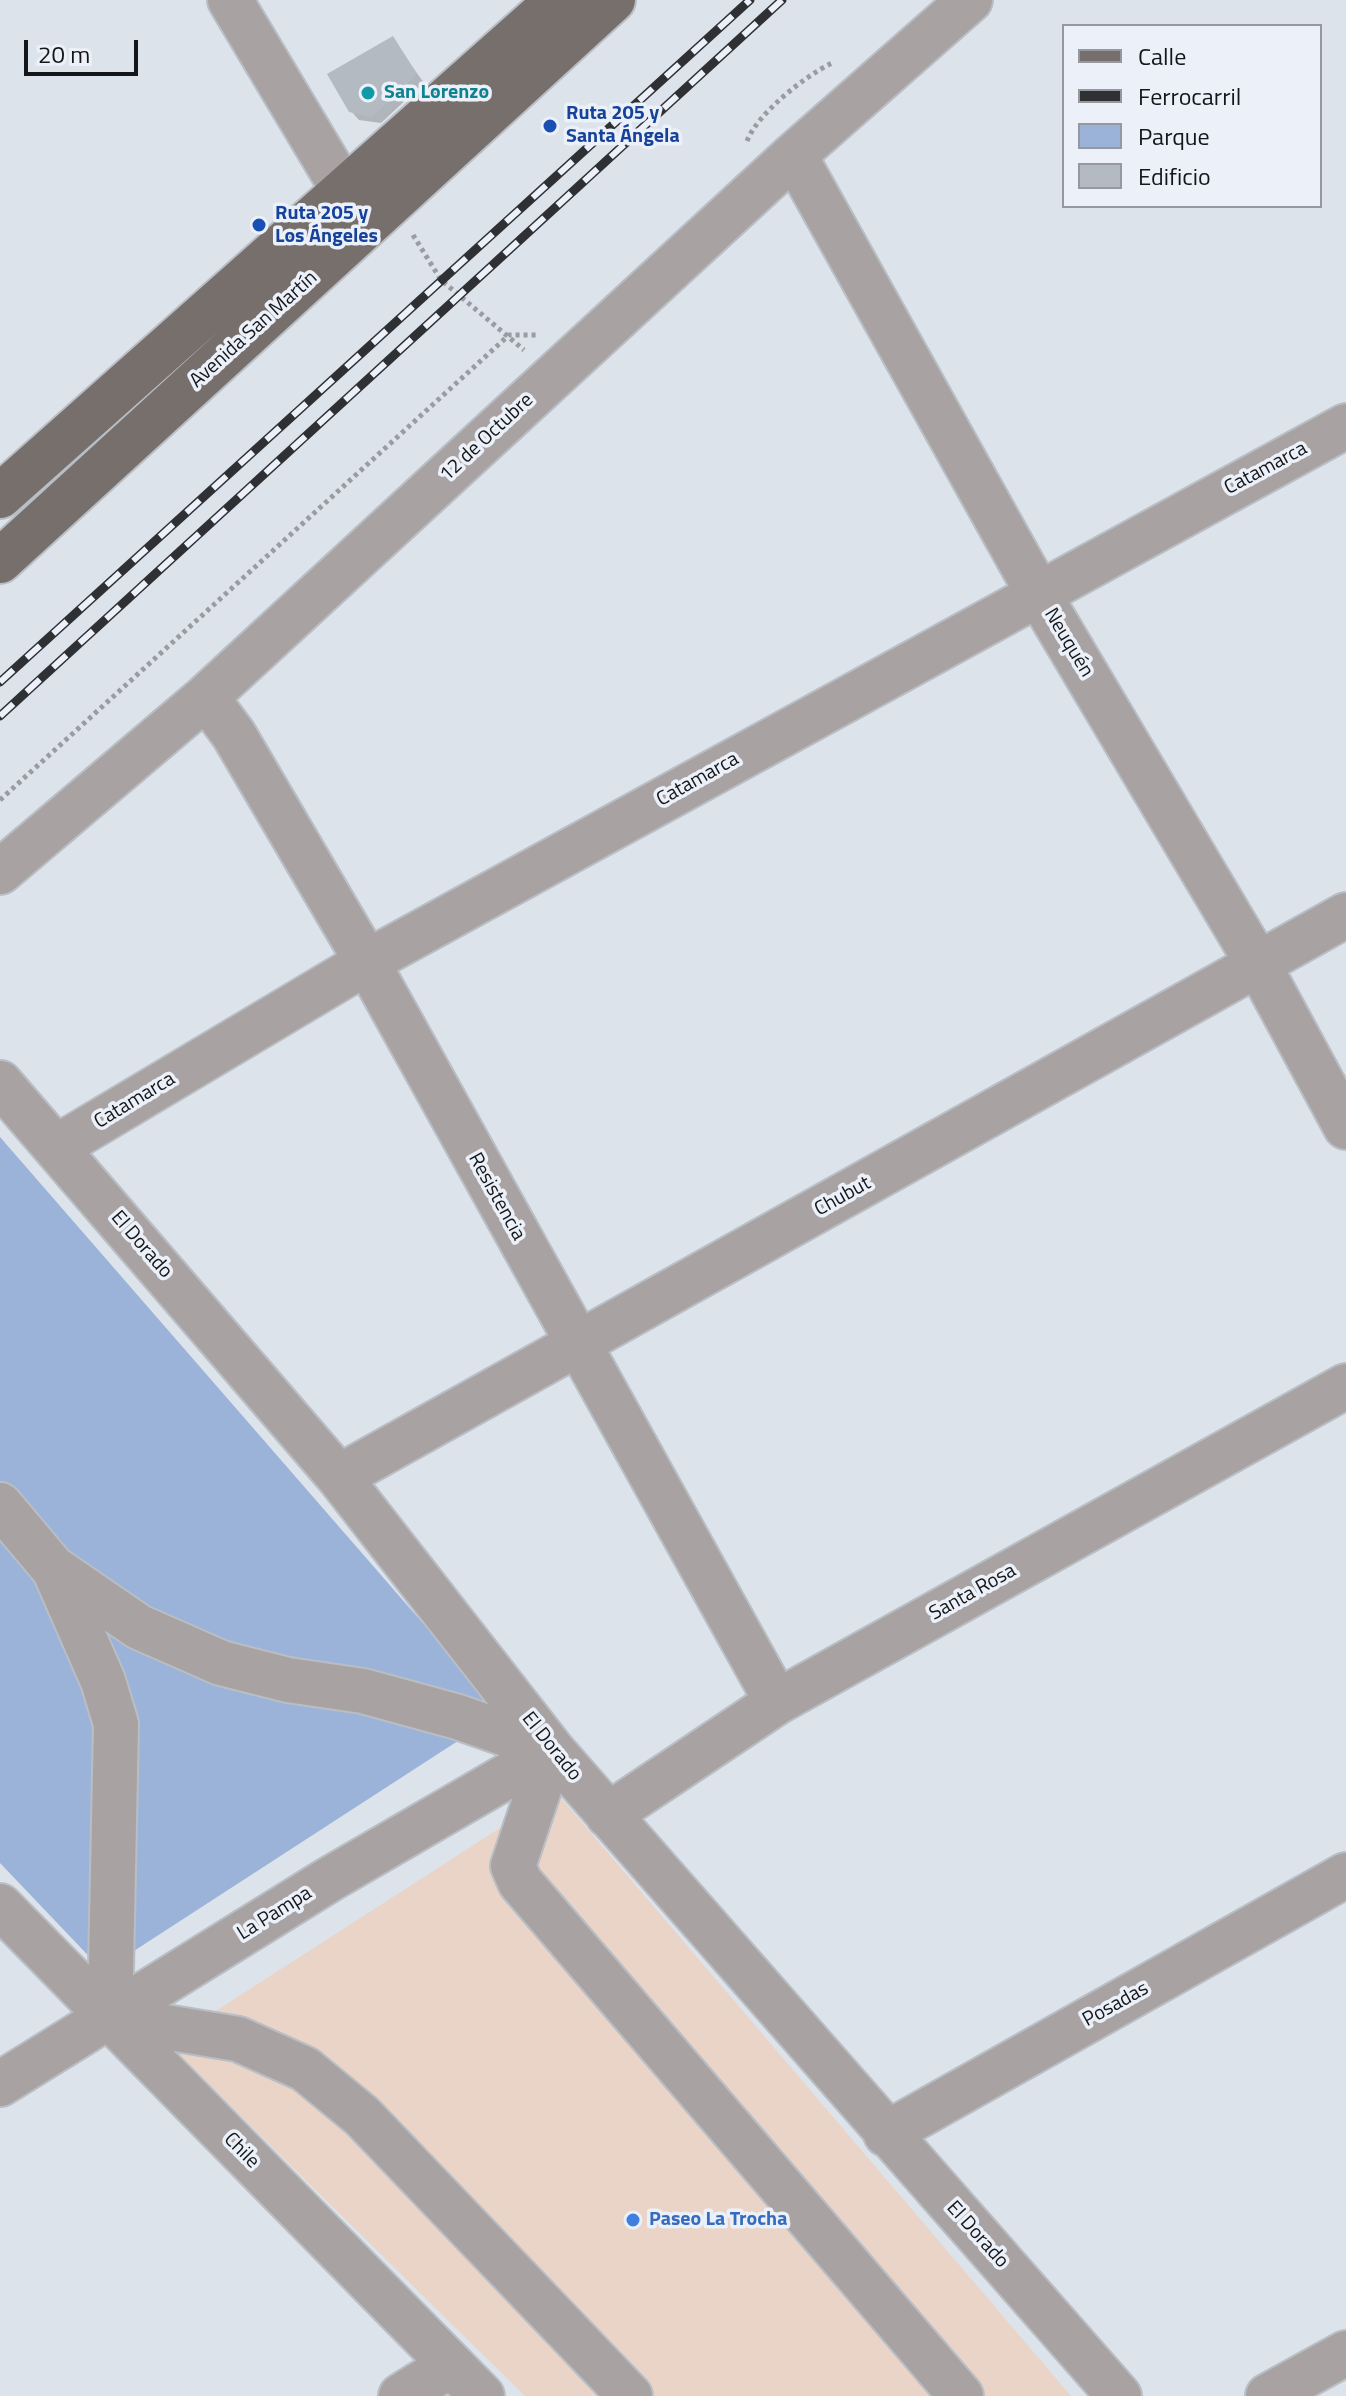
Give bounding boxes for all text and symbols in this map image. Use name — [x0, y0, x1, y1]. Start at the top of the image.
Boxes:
scale bar — [28, 24, 142, 74]
legend — [1062, 24, 1322, 208]
text: 20 m — [38, 36, 90, 72]
text: Calle — [1138, 38, 1186, 74]
text: Ferrocarril — [1138, 78, 1241, 114]
place label: San Lorenzo — [384, 81, 489, 105]
marker: San Lorenzo — [359, 84, 377, 102]
place label: Ruta 205 y Santa Ángela — [566, 102, 680, 149]
marker: Ruta 205 y Santa Ángela — [541, 117, 559, 135]
text: Parque — [1138, 118, 1210, 154]
text: Edificio — [1138, 158, 1211, 194]
place label: Ruta 205 y Los Ángeles — [275, 202, 378, 249]
marker: Ruta 205 y Los Ángeles — [250, 216, 268, 234]
street label: Avenida San Martín — [185, 267, 323, 393]
street label: 12 de Octubre — [435, 389, 539, 487]
street label: Catamarca — [1221, 437, 1311, 501]
street label: Neuquén — [1038, 604, 1098, 682]
street label: Catamarca — [653, 748, 743, 812]
street label: Catamarca — [90, 1068, 180, 1134]
street label: Resistencia — [462, 1149, 530, 1245]
street label: Chubut — [811, 1172, 875, 1222]
street label: El Dorado — [105, 1206, 177, 1284]
street label: Santa Rosa — [926, 1559, 1020, 1627]
street label: El Dorado — [516, 1708, 586, 1786]
street label: La Pampa — [233, 1882, 317, 1946]
street label: Posadas — [1079, 1977, 1153, 2033]
street label: Chile — [218, 2128, 264, 2174]
street label: El Dorado — [941, 2197, 1013, 2273]
place label: Paseo La Trocha — [649, 2208, 787, 2232]
marker: Paseo La Trocha — [624, 2211, 642, 2229]

